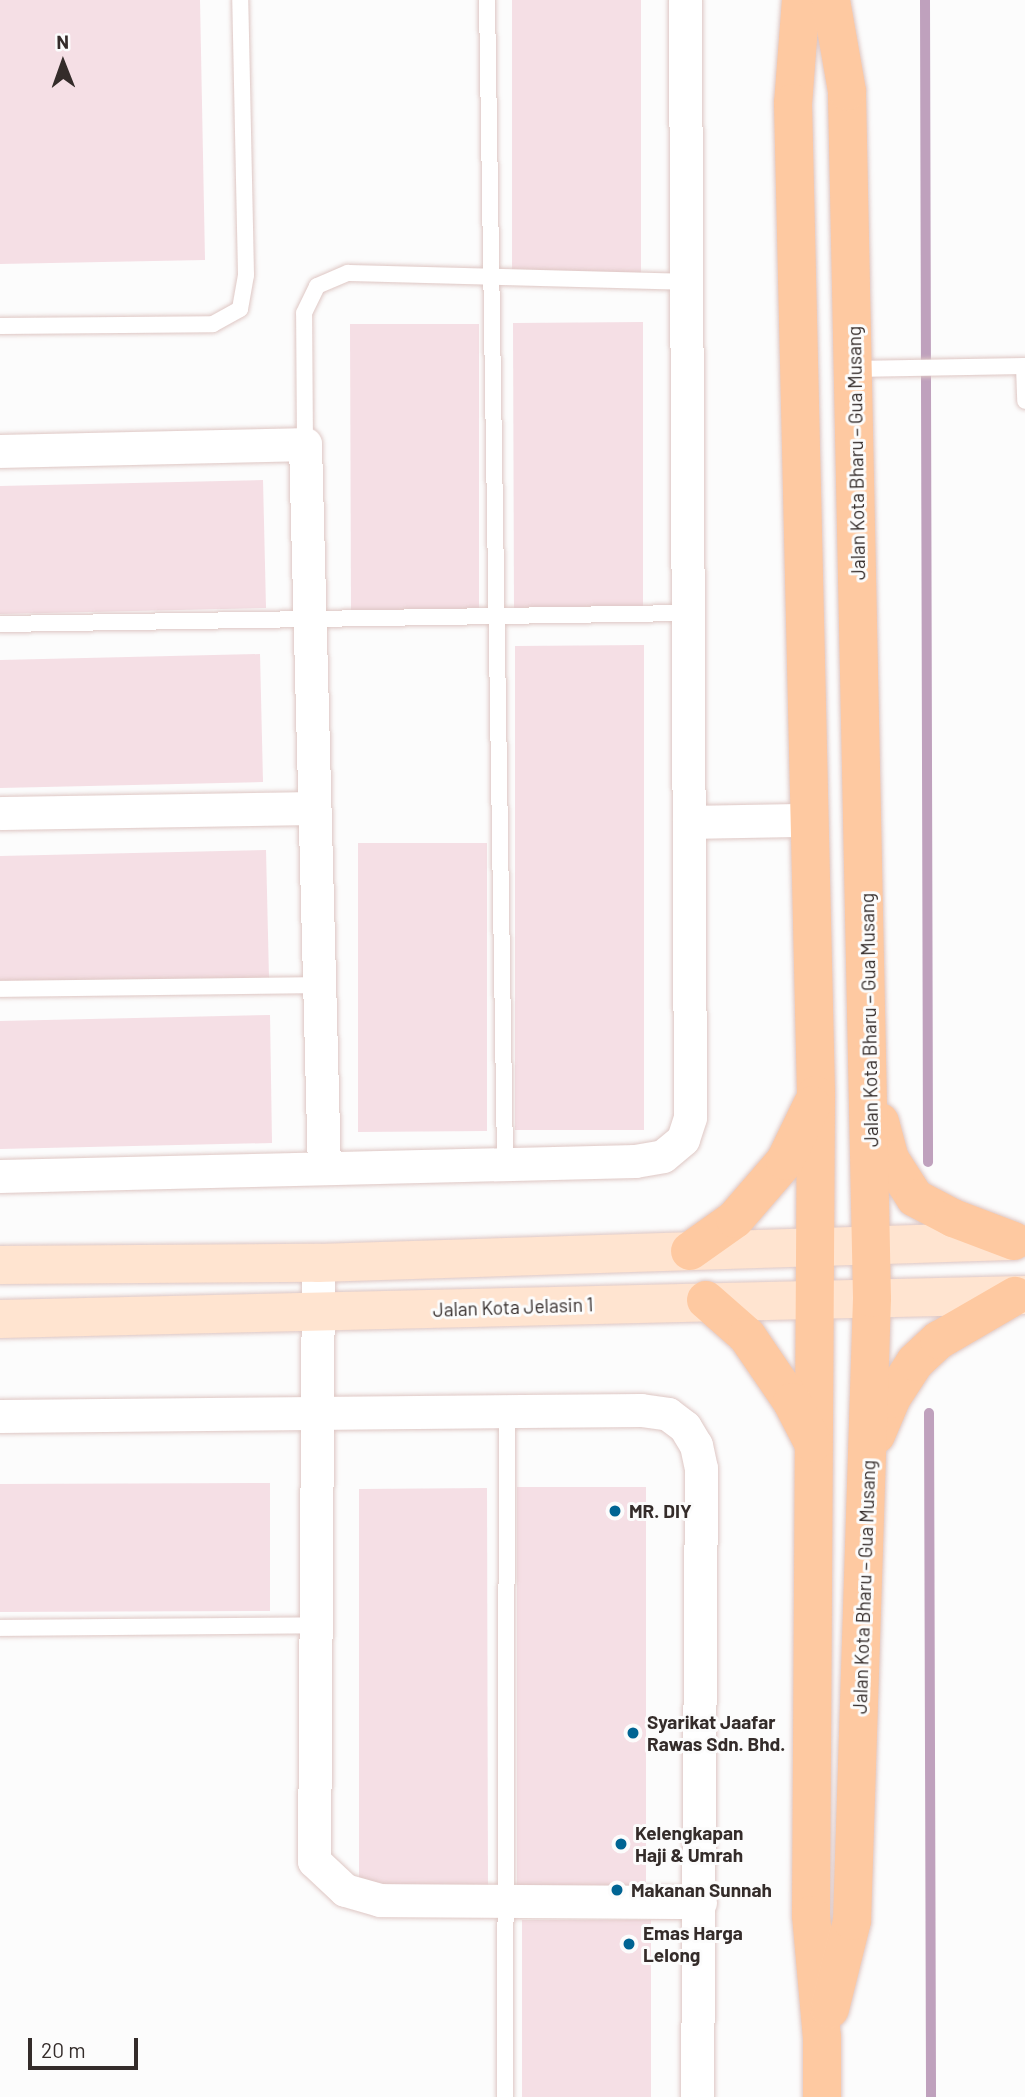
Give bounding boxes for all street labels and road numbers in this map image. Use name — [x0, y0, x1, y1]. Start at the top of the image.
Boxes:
street label: Jalan Kota Bharu – Gua Musang — [842, 326, 870, 580]
street label: Jalan Kota Bharu – Gua Musang — [855, 893, 883, 1147]
street label: Jalan Kota Jelasin 1 — [432, 1293, 594, 1321]
street label: Jalan Kota Bharu – Gua Musang — [848, 1460, 880, 1714]

